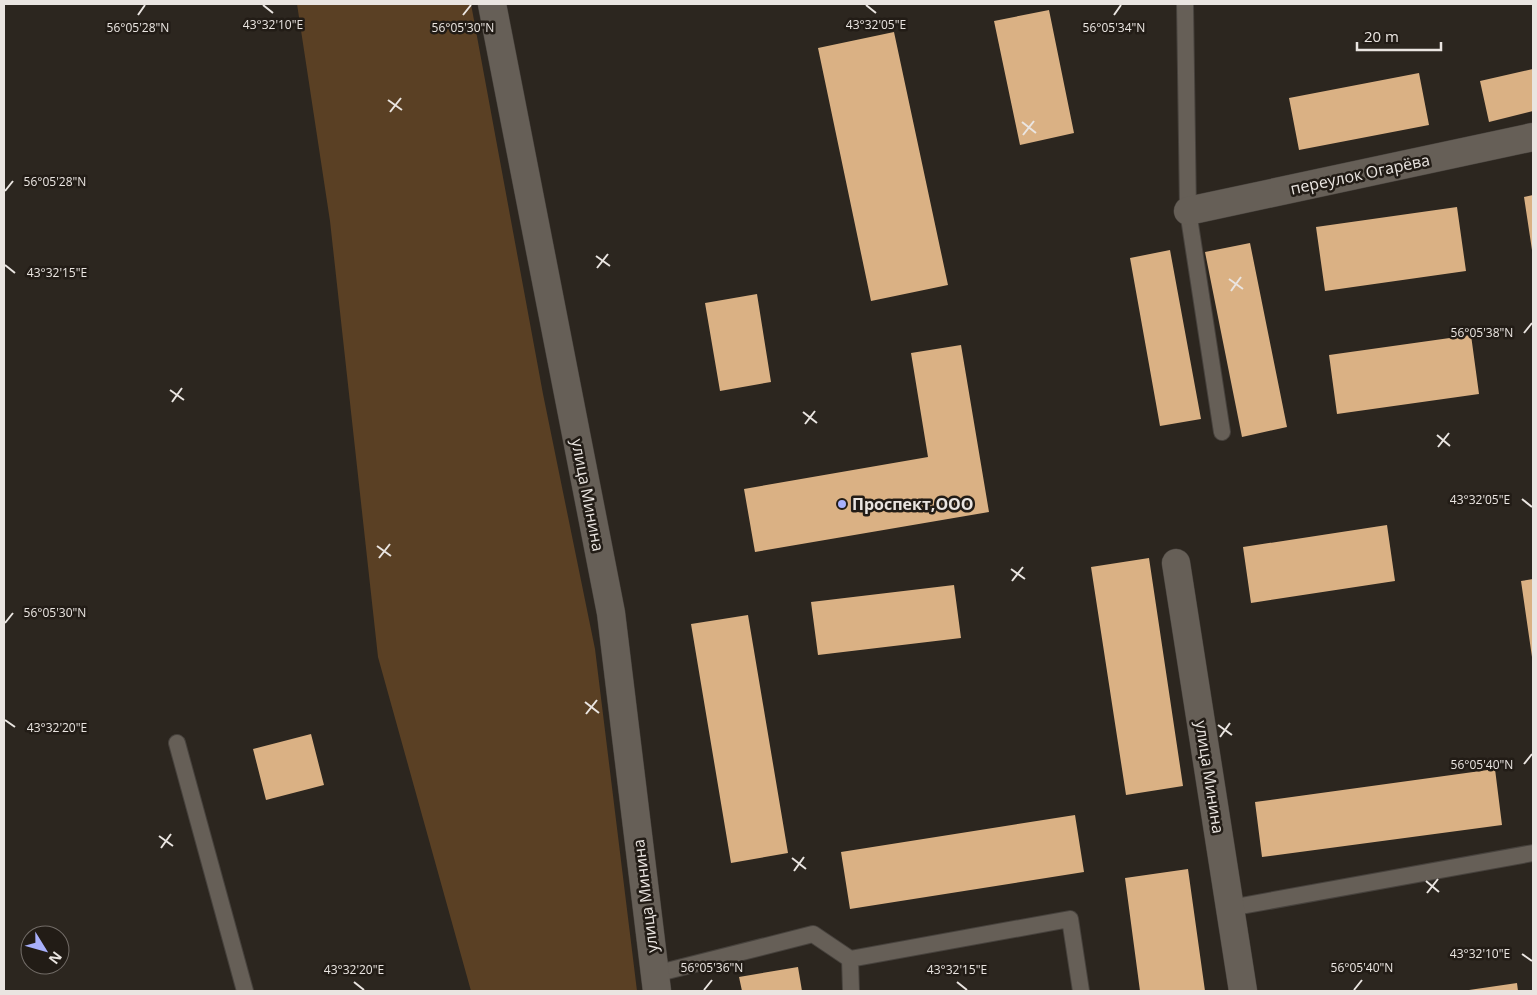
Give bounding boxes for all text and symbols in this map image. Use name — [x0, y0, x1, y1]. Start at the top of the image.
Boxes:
text: 43°32'10"E — [243, 16, 303, 33]
text: 43°32'05"E — [846, 16, 906, 33]
text: 56°05'28"N — [107, 19, 169, 36]
text: 56°05'30"N — [432, 19, 494, 36]
text: 56°05'34"N — [1083, 19, 1145, 36]
scale bar — [1357, 20, 1441, 52]
text: 20 m — [1364, 26, 1399, 46]
street label: переулок Огарёва — [1288, 148, 1432, 200]
text: 56°05'28"N — [24, 173, 86, 190]
text: 43°32'15"E — [27, 264, 87, 281]
text: 56°05'38"N — [1451, 324, 1513, 341]
street label: улица Минина — [566, 437, 610, 553]
text: 43°32'05"E — [1450, 491, 1510, 508]
place label: Проспект,ООО — [852, 493, 974, 515]
marker: Проспект,ООО — [836, 498, 848, 510]
text: 56°05'30"N — [24, 604, 86, 621]
text: 43°32'20"E — [27, 719, 87, 736]
street label: улица Минина — [1190, 719, 1230, 835]
text: 56°05'40"N — [1451, 756, 1513, 773]
street label: улица Минина — [627, 838, 663, 954]
north arrow — [20, 925, 70, 975]
text: 43°32'10"E — [1450, 945, 1510, 962]
text: N — [45, 948, 67, 968]
text: 56°05'36"N — [681, 959, 743, 976]
text: 56°05'40"N — [1331, 959, 1393, 976]
text: 43°32'20"E — [324, 961, 384, 978]
text: 43°32'15"E — [927, 961, 987, 978]

